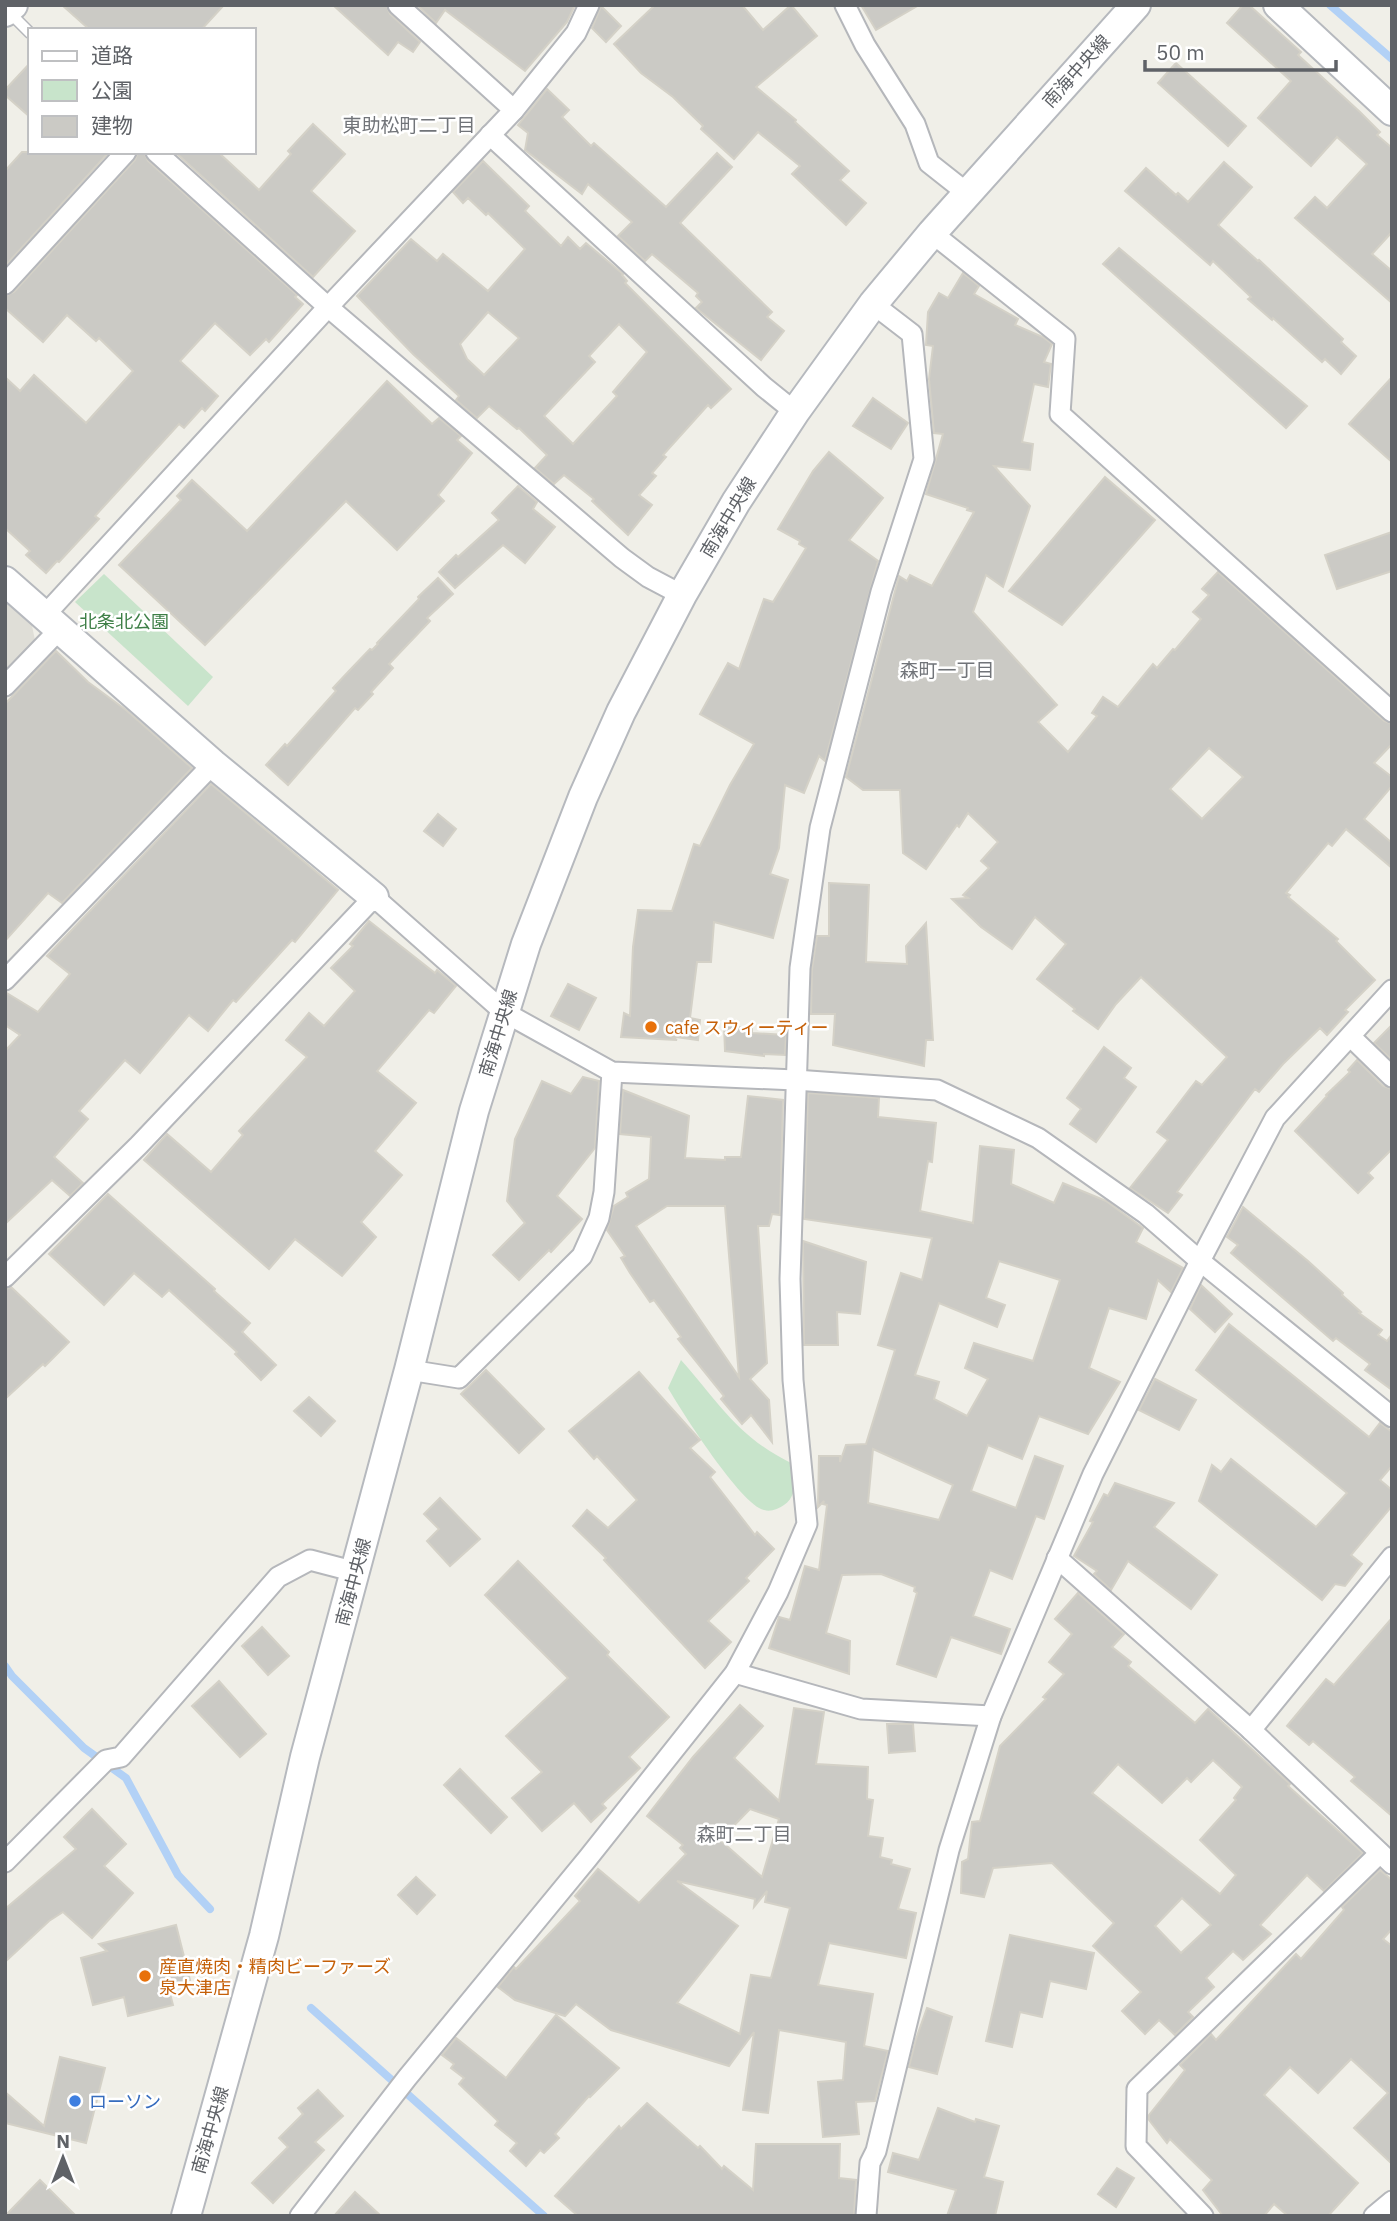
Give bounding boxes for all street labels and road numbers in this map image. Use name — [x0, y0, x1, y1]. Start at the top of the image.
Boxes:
street label: 南海中央線 — [1037, 30, 1115, 112]
street label: 南海中央線 — [695, 473, 761, 561]
street label: 南海中央線 — [474, 987, 522, 1079]
street label: 南海中央線 — [330, 1536, 376, 1628]
street label: 南海中央線 — [187, 2084, 233, 2176]

